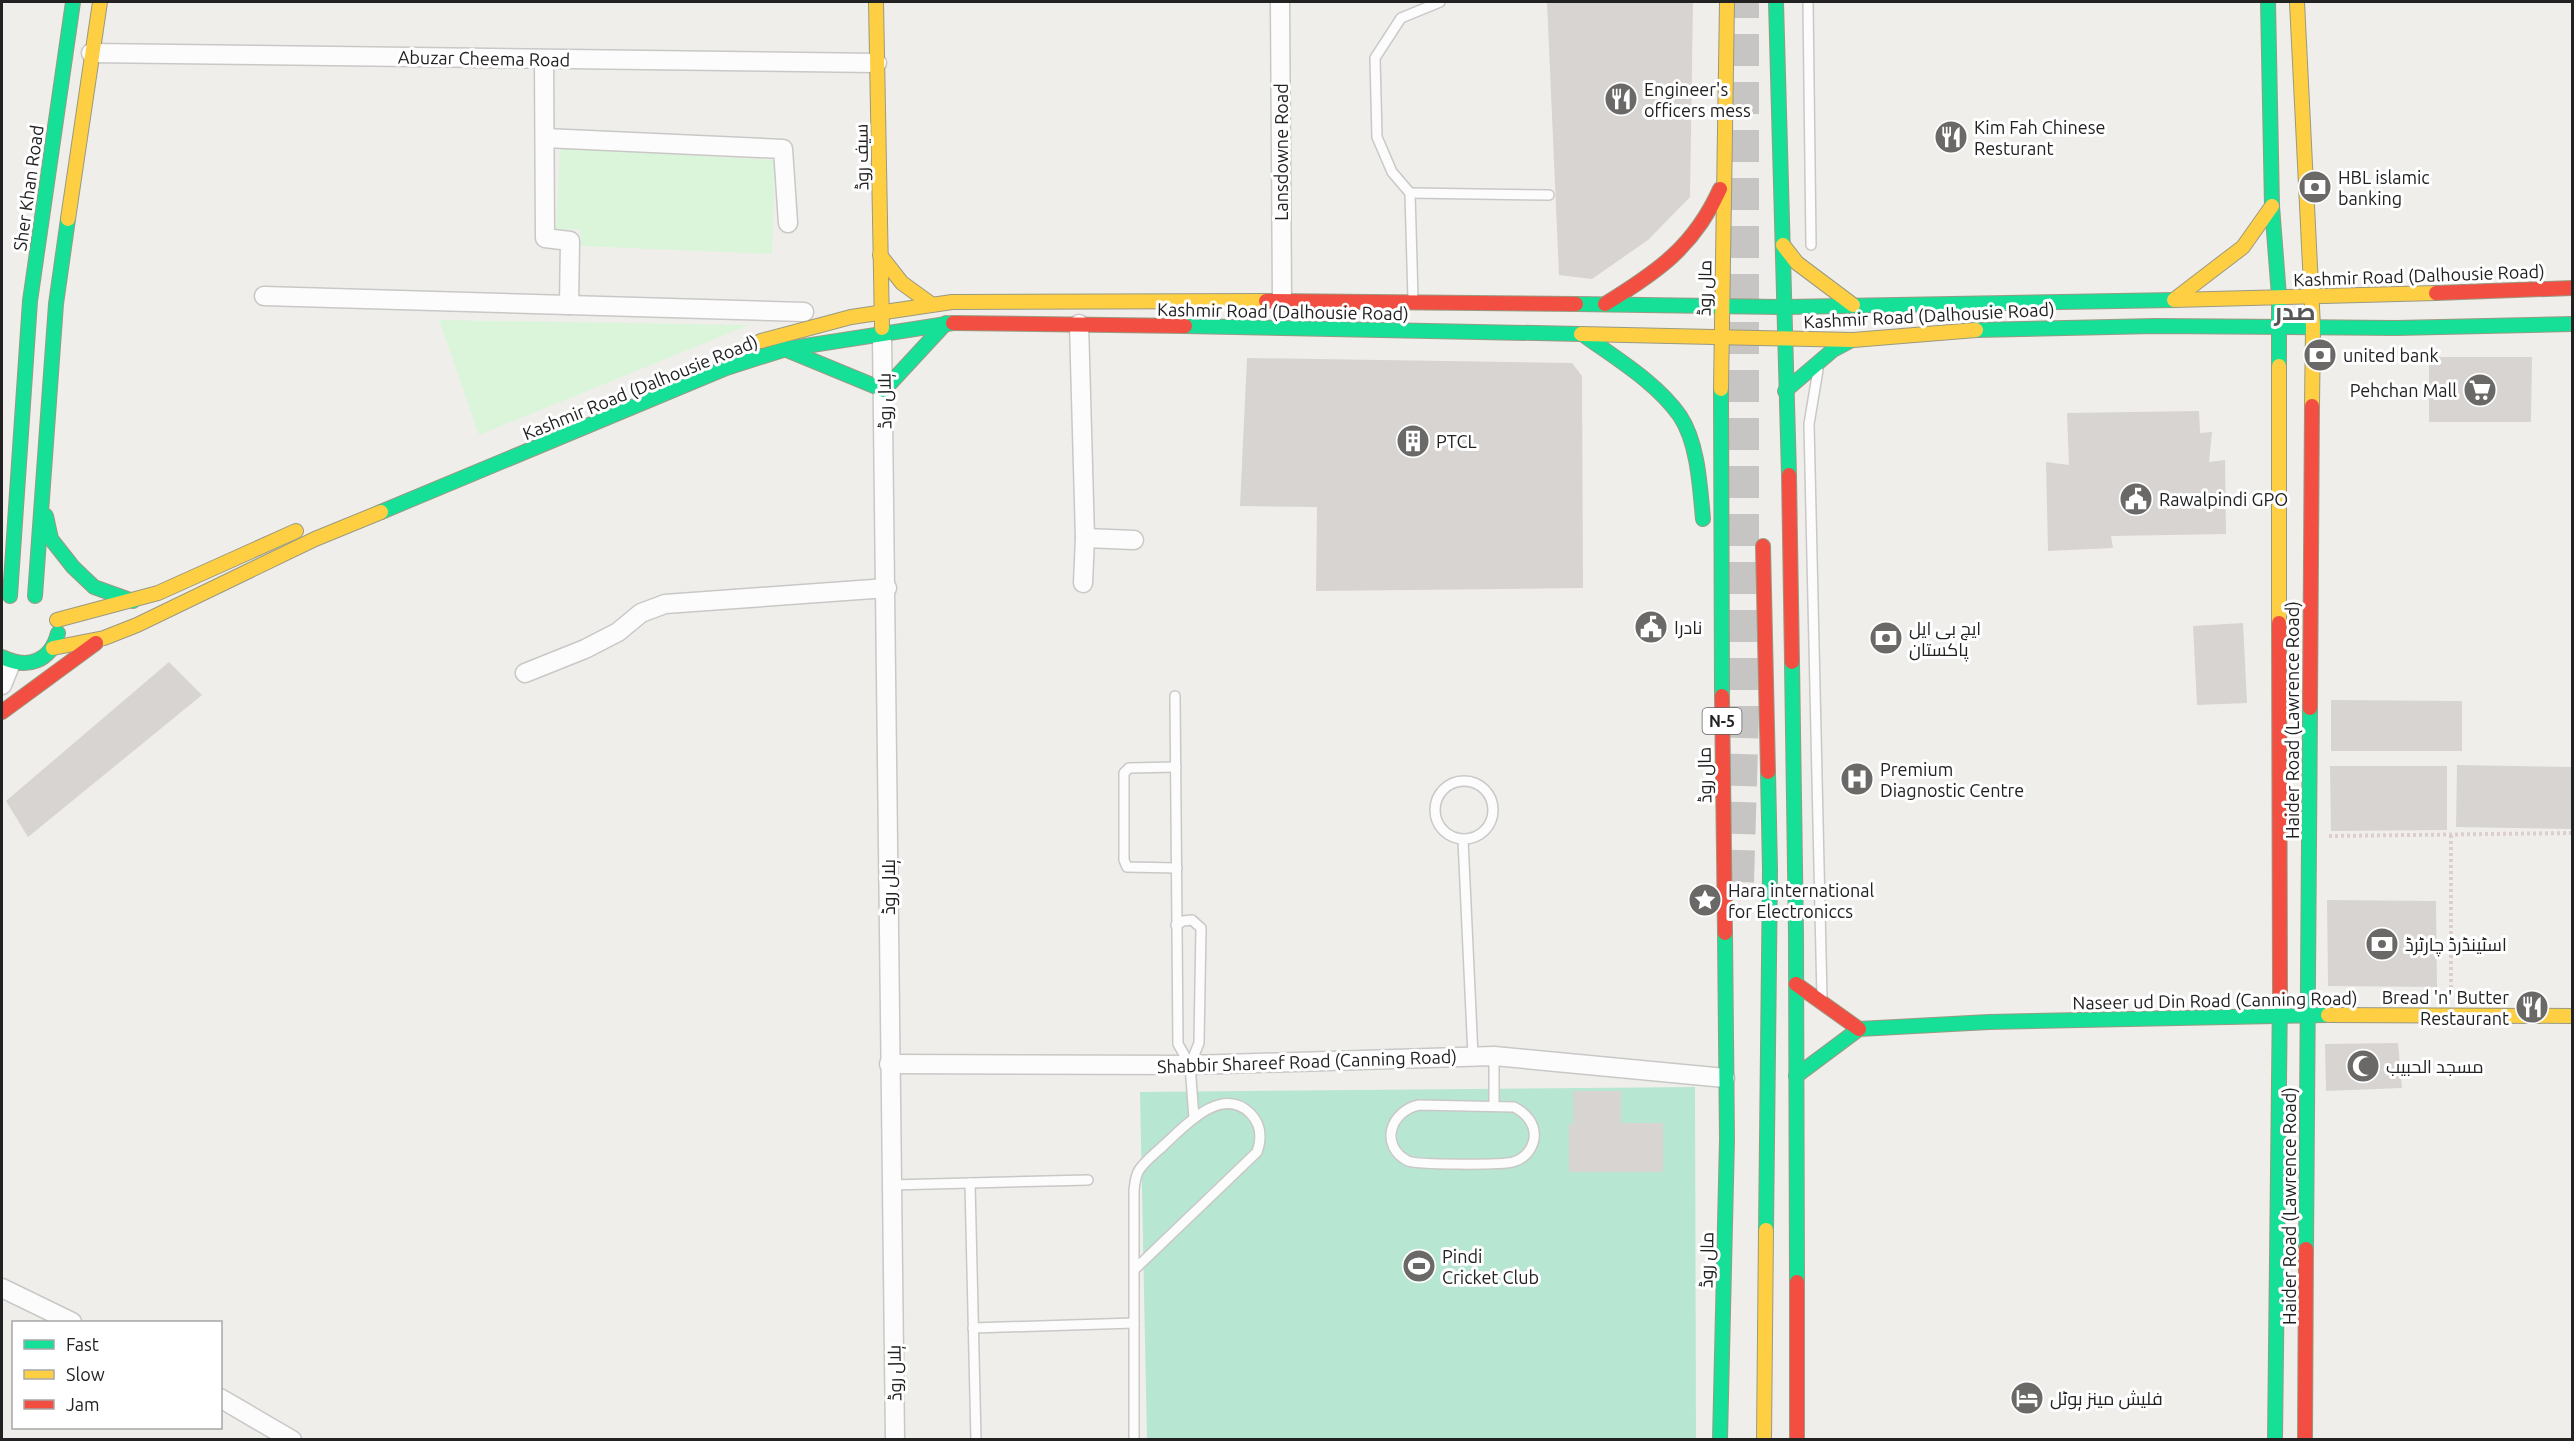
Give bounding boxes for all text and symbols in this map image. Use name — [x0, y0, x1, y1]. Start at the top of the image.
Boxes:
street label: Abuzar Cheema Road — [398, 46, 570, 70]
place label: Engineer's officers mess — [1644, 79, 1751, 120]
restaurant icon: Engineer's officers mess — [1603, 81, 1639, 117]
street label: Lansdowne Road — [1271, 83, 1291, 221]
place label: Kim Fah Chinese Resturant — [1974, 117, 2105, 158]
restaurant icon: Kim Fah Chinese Resturant — [1933, 119, 1969, 155]
street label: Sher Khan Road — [9, 124, 47, 252]
street label: سیف روڈ — [850, 124, 874, 190]
place label: HBL islamic banking — [2338, 167, 2430, 208]
bank icon: HBL islamic banking — [2297, 169, 2333, 205]
street label: مال روڈ — [1694, 260, 1716, 316]
street label: Kashmir Road (Dalhousie Road) — [2293, 261, 2545, 290]
street label: Kashmir Road (Dalhousie Road) — [1803, 298, 2055, 333]
district label: صدر — [2273, 298, 2316, 326]
street label: Kashmir Road (Dalhousie Road) — [1157, 299, 1409, 324]
street label: Kashmir Road (Dalhousie Road) — [520, 331, 761, 444]
bank icon: united bank — [2302, 337, 2338, 373]
place label: united bank — [2343, 345, 2439, 365]
supermarket icon: Pehchan Mall — [2462, 372, 2498, 408]
street label: ہلال روڈ — [874, 373, 897, 429]
place label: Pehchan Mall — [2350, 380, 2457, 400]
building icon: PTCL — [1395, 423, 1431, 459]
place label: PTCL — [1436, 431, 1477, 451]
public building icon: Rawalpindi GPO — [2118, 481, 2154, 517]
place label: Rawalpindi GPO — [2159, 489, 2288, 509]
street label: Haider Road (Lawrence Road) — [2282, 601, 2303, 839]
public building icon: نادرا — [1633, 609, 1669, 645]
place label: نادرا — [1674, 617, 1702, 639]
place label: ایچ بی ایل پاکستان — [1909, 618, 1981, 662]
bank icon: ایچ بی ایل پاکستان — [1868, 620, 1904, 656]
road number: N-5 — [1702, 708, 1742, 734]
street label: مال روڈ — [1694, 747, 1716, 803]
place label: Premium Diagnostic Centre — [1880, 759, 2024, 800]
hospital icon: Premium Diagnostic Centre — [1839, 761, 1875, 797]
street label: ہلال روڈ — [878, 859, 901, 915]
place label: Hara international for Electroniccs — [1728, 880, 1874, 921]
place icon: Hara international for Electroniccs — [1687, 882, 1723, 918]
bank icon: اسٹینڈرڈ چارٹرڈ — [2364, 926, 2400, 962]
place label: اسٹینڈرڈ چارٹرڈ — [2405, 934, 2507, 957]
place label: Bread 'n' Butter Restaurant — [2382, 987, 2509, 1028]
street label: Naseer ud Din Road (Canning Road) — [2072, 988, 2358, 1013]
restaurant icon: Bread 'n' Butter Restaurant — [2514, 989, 2550, 1025]
street label: Shabbir Shareef Road (Canning Road) — [1157, 1046, 1457, 1077]
mosque icon: مسجد الحبیب — [2345, 1048, 2381, 1084]
place label: مسجد الحبیب — [2386, 1056, 2484, 1076]
street label: Haider Road (Lawrence Road) — [2279, 1087, 2300, 1325]
street label: مال روڈ — [1696, 1232, 1718, 1288]
place label: Pindi Cricket Club — [1442, 1246, 1539, 1287]
sports icon: Pindi Cricket Club — [1401, 1248, 1437, 1284]
legend — [12, 1321, 222, 1429]
text: Fast — [66, 1334, 99, 1354]
street label: ہلال روڈ — [884, 1345, 907, 1401]
text: Slow — [66, 1364, 105, 1384]
hotel icon: فلیش مینز ہوٹل — [2009, 1380, 2045, 1416]
place label: فلیش مینز ہوٹل — [2050, 1388, 2163, 1411]
text: Jam — [66, 1394, 100, 1414]

